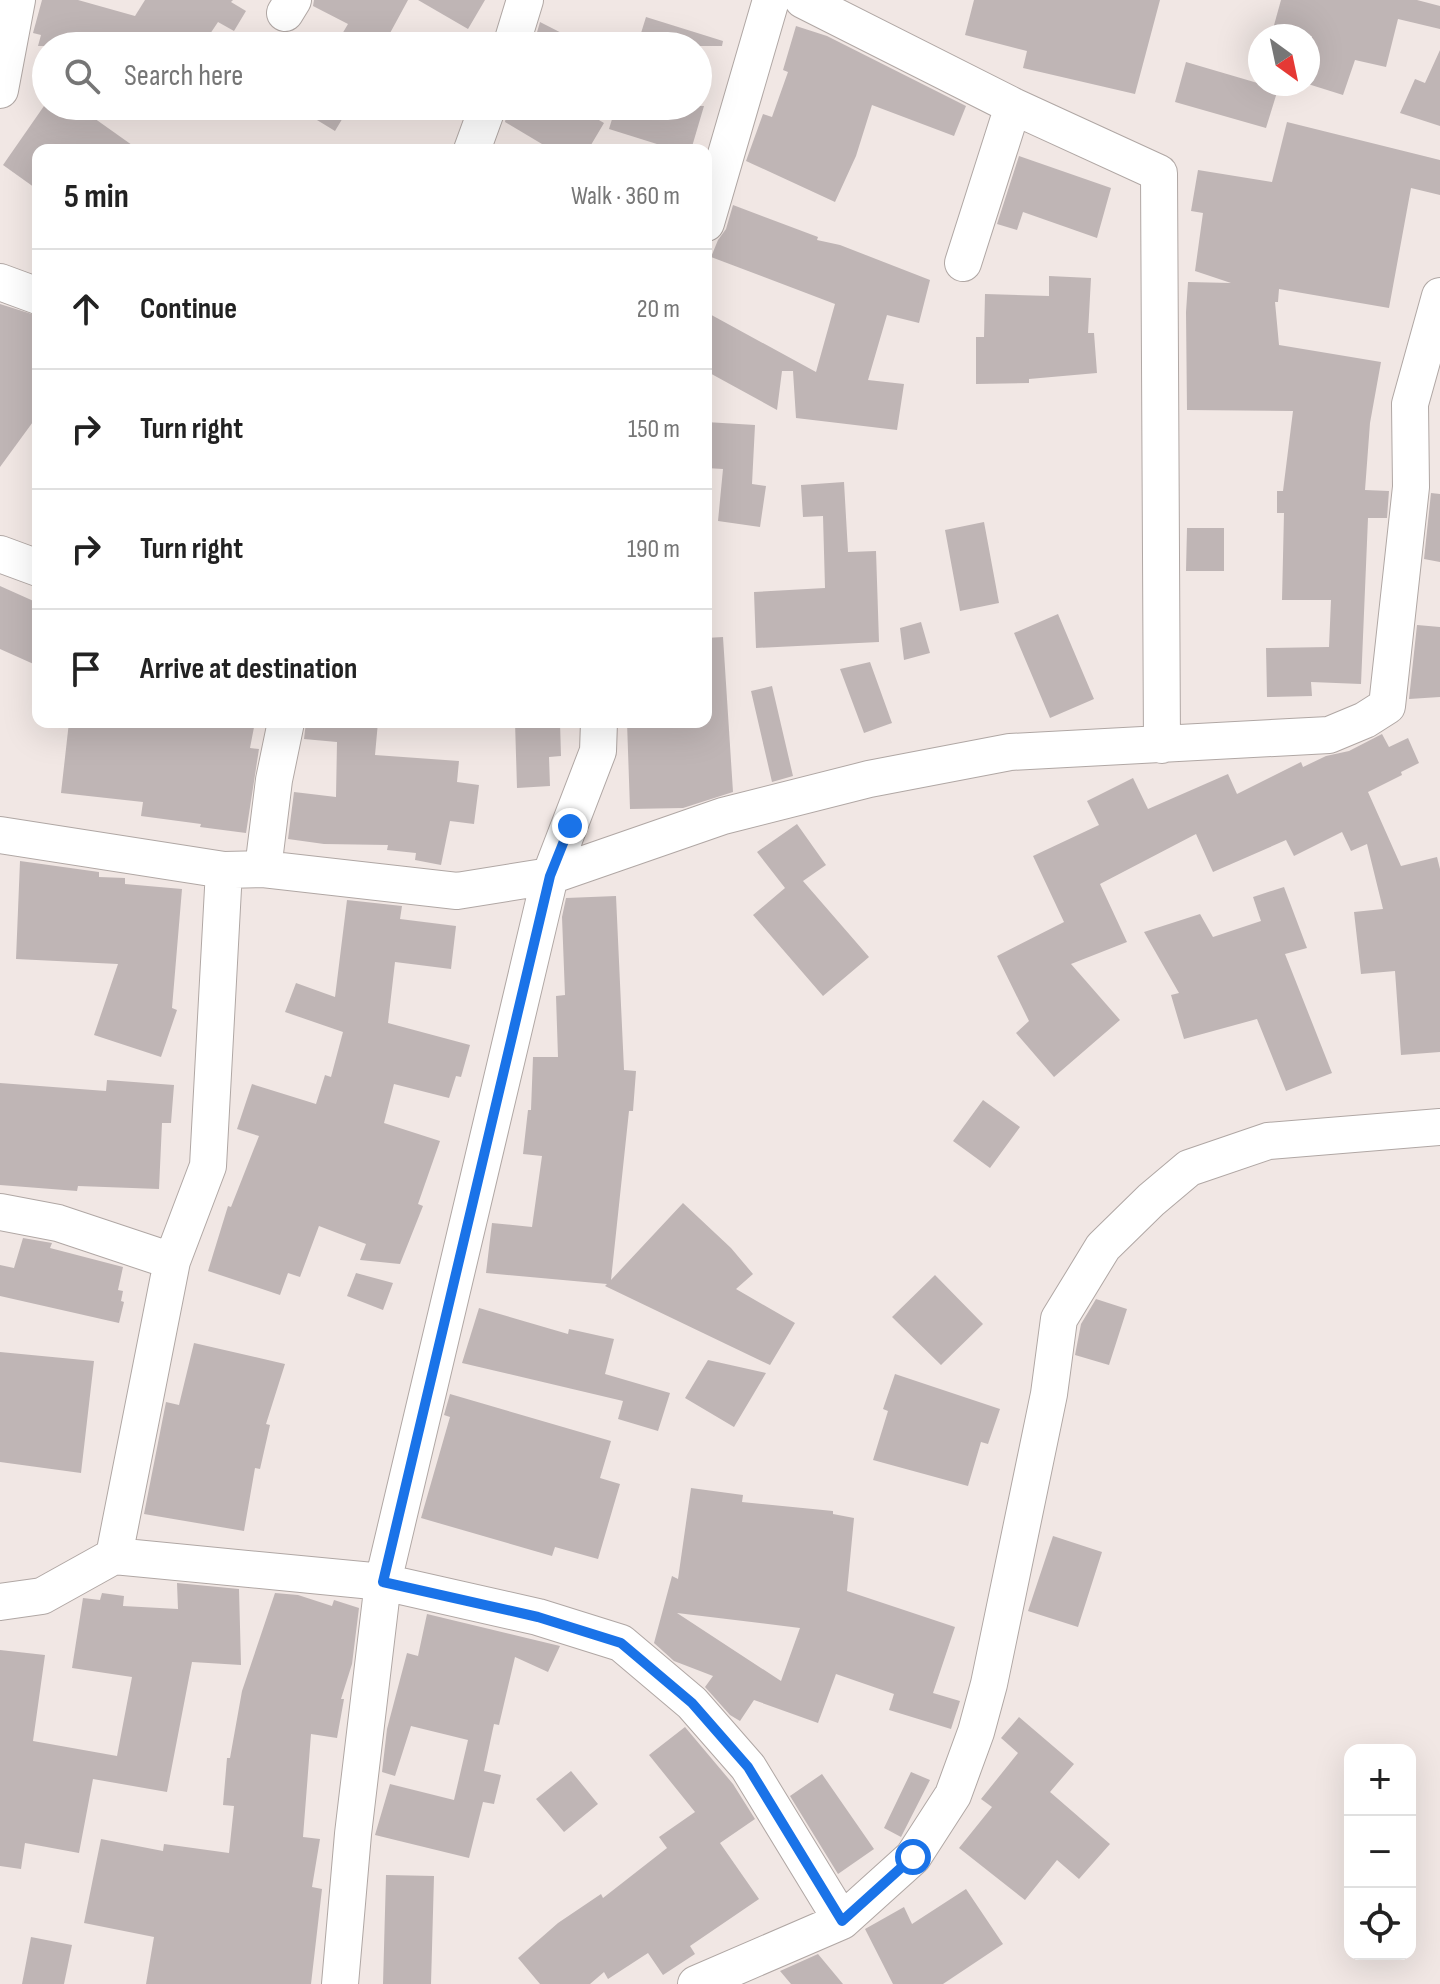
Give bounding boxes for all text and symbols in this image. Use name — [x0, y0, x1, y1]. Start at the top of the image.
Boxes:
north arrow — [1248, 24, 1320, 96]
search box — [32, 32, 712, 120]
icon: search — [60, 54, 104, 98]
text: Search here — [124, 58, 243, 94]
text: 5 min — [64, 176, 129, 217]
text: Walk · 360 m — [571, 181, 680, 212]
icon: ahead — [64, 287, 108, 331]
text: Continue — [140, 291, 237, 327]
text: 20 m — [637, 294, 680, 325]
icon: right — [64, 407, 108, 451]
text: Turn right — [140, 411, 243, 447]
text: 150 m — [628, 414, 680, 445]
icon: right — [64, 527, 108, 571]
text: Turn right — [140, 531, 243, 567]
text: 190 m — [627, 534, 680, 565]
icon: arrive — [64, 647, 108, 691]
text: Arrive at destination — [140, 651, 357, 687]
route end — [552, 808, 588, 844]
map controls — [1344, 1744, 1416, 1960]
button: + — [1344, 1744, 1416, 1816]
button: − — [1344, 1816, 1416, 1888]
route start — [895, 1839, 931, 1875]
button: locate — [1344, 1888, 1416, 1960]

